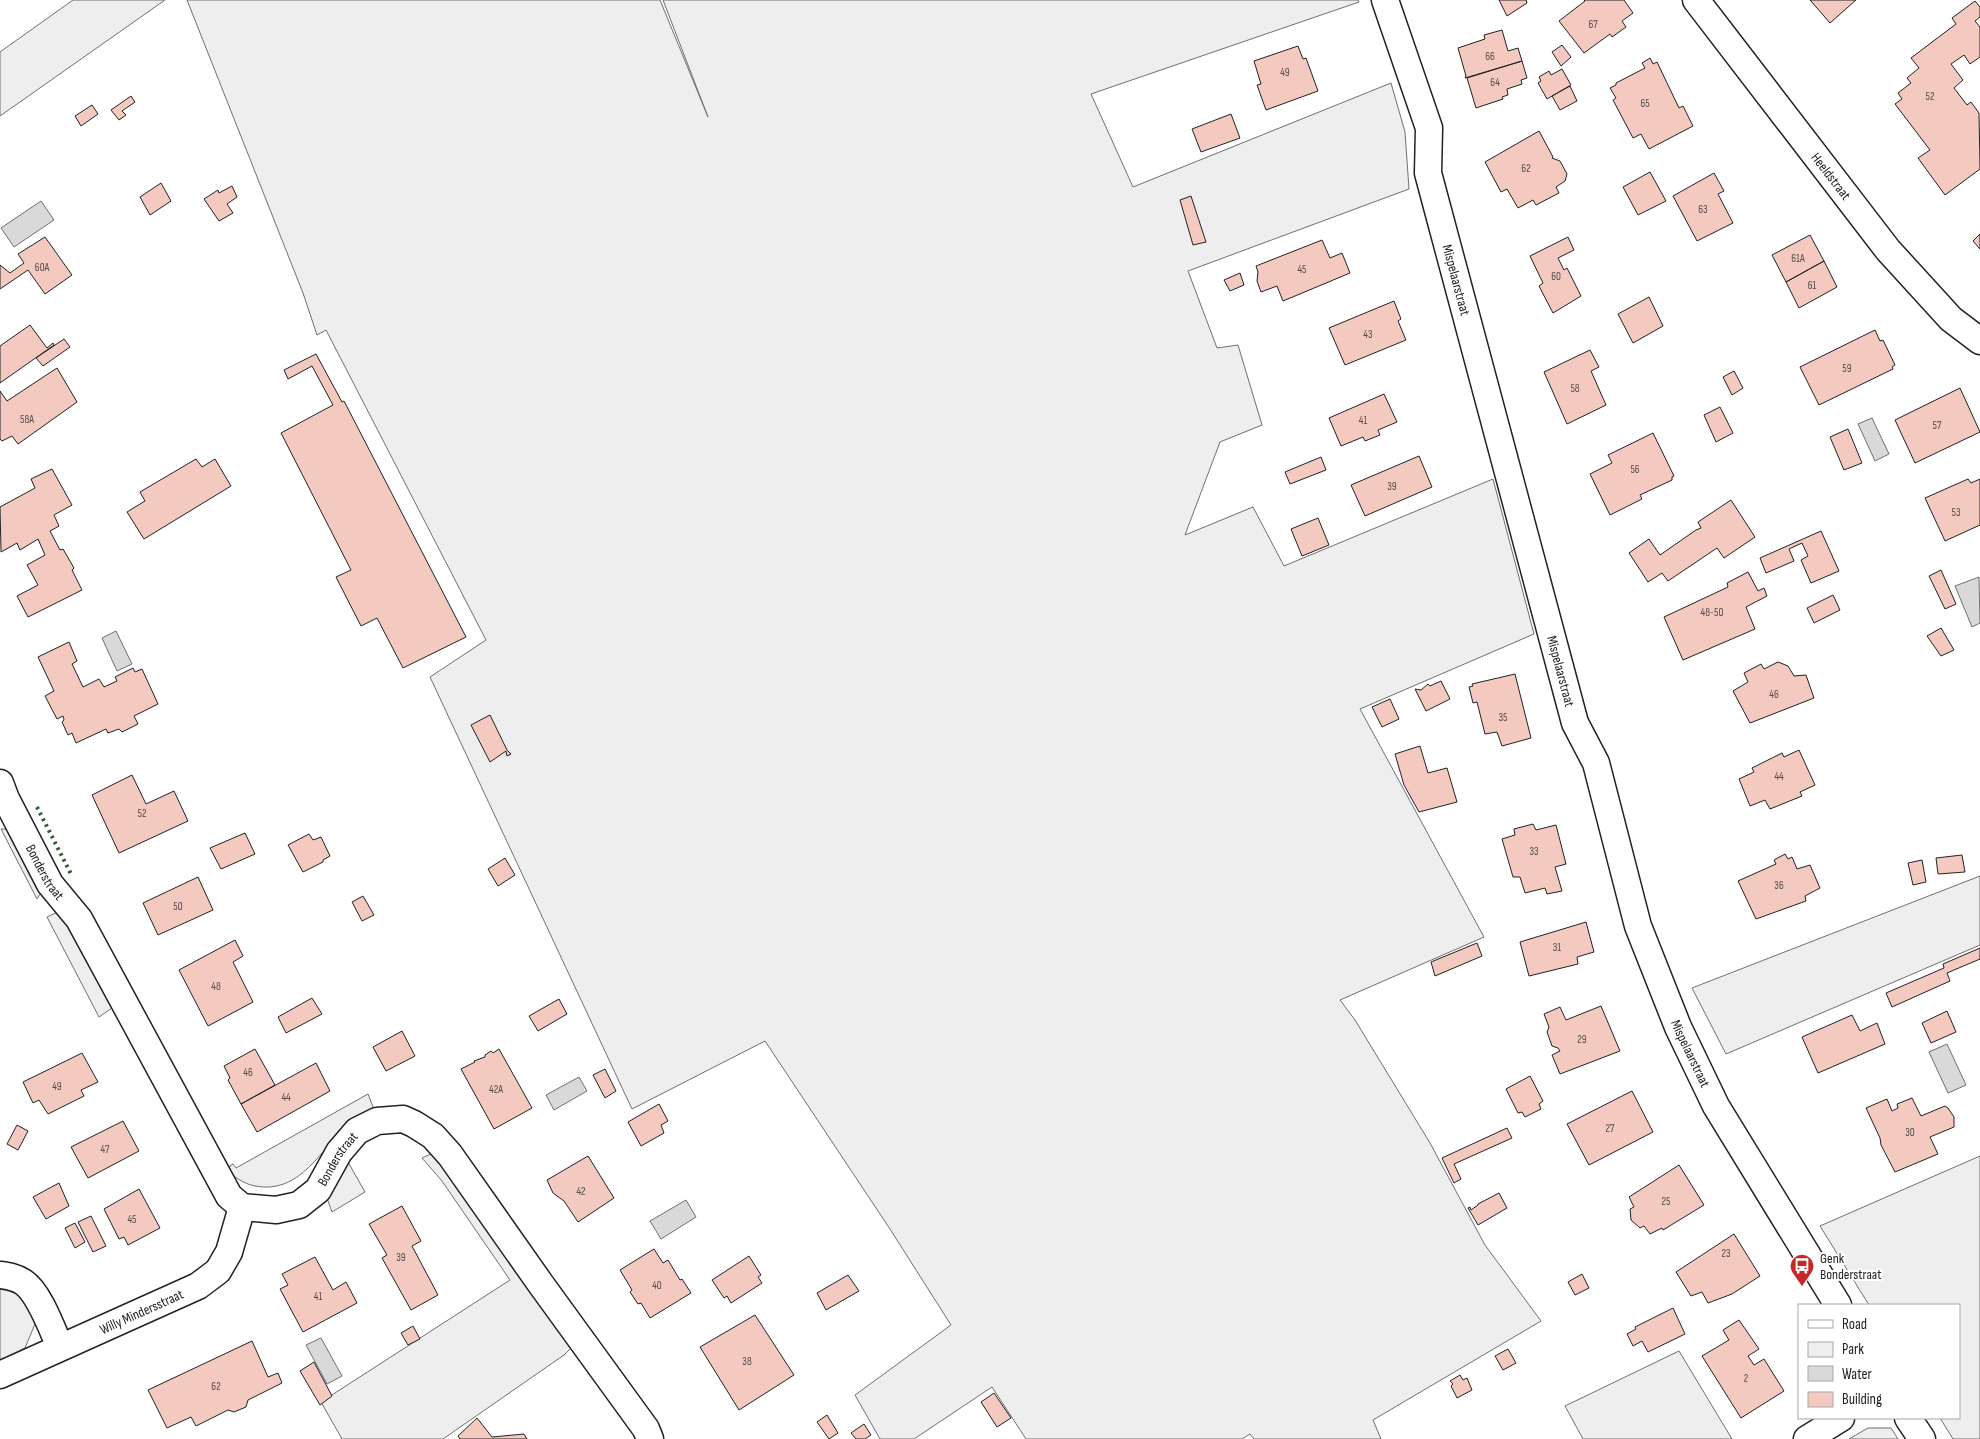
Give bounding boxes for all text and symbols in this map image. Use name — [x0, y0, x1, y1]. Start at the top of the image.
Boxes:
house number: 67 — [1588, 18, 1598, 31]
house number: 66 — [1485, 50, 1495, 63]
house number: 49 — [1280, 66, 1290, 79]
house number: 64 — [1490, 76, 1500, 89]
house number: 52 — [1926, 90, 1935, 103]
house number: 65 — [1640, 97, 1650, 110]
street label: Heeldstraat — [1808, 149, 1855, 203]
house number: 62 — [1521, 162, 1531, 175]
house number: 63 — [1698, 203, 1708, 216]
street label: Mispelaarstraat — [1439, 243, 1474, 317]
house number: 61A — [1791, 252, 1805, 265]
house number: 60A — [35, 261, 49, 274]
house number: 45 — [1297, 263, 1307, 276]
house number: 60 — [1551, 270, 1561, 283]
house number: 61 — [1808, 279, 1816, 292]
house number: 43 — [1363, 328, 1373, 341]
house number: 59 — [1842, 362, 1852, 375]
house number: 58 — [1570, 382, 1580, 395]
house number: 58A — [20, 413, 34, 426]
house number: 41 — [1359, 414, 1367, 427]
house number: 57 — [1933, 419, 1942, 432]
house number: 56 — [1630, 463, 1640, 476]
house number: 39 — [1387, 480, 1397, 493]
house number: 53 — [1951, 506, 1961, 519]
house number: 48-50 — [1701, 606, 1723, 619]
street label: Mispelaarstraat — [1544, 634, 1579, 709]
house number: 46 — [1769, 688, 1779, 701]
house number: 35 — [1498, 711, 1508, 724]
house number: 44 — [1774, 770, 1784, 783]
house number: 52 — [138, 807, 147, 820]
street label: Bonderstraat — [22, 841, 68, 903]
house number: 33 — [1529, 845, 1539, 858]
house number: 36 — [1774, 879, 1784, 892]
house number: 50 — [173, 900, 183, 913]
house number: 31 — [1553, 941, 1561, 954]
house number: 48 — [211, 980, 221, 993]
street label: Mispelaarstraat — [1667, 1017, 1714, 1090]
house number: 29 — [1577, 1033, 1587, 1046]
house number: 46 — [243, 1066, 253, 1079]
house number: 49 — [52, 1080, 62, 1093]
house number: 42A — [489, 1083, 503, 1096]
house number: 44 — [281, 1091, 291, 1104]
house number: 27 — [1606, 1122, 1615, 1135]
house number: 30 — [1905, 1126, 1915, 1139]
street label: Bonderstraat — [313, 1128, 361, 1189]
house number: 47 — [101, 1143, 110, 1156]
house number: 42 — [576, 1185, 586, 1198]
house number: 25 — [1662, 1195, 1670, 1208]
house number: 45 — [127, 1213, 137, 1226]
house number: 23 — [1721, 1247, 1731, 1260]
place label: Genk Bonderstraat — [1820, 1250, 1881, 1283]
house number: 39 — [396, 1251, 406, 1264]
bus stop icon: Genk Bonderstraat — [1789, 1253, 1815, 1287]
house number: 40 — [652, 1279, 662, 1292]
street label: Willy Mindersstraat — [97, 1285, 186, 1338]
house number: 41 — [314, 1290, 322, 1303]
legend — [1798, 1304, 1960, 1419]
text: Road — [1842, 1315, 1867, 1334]
text: Park — [1842, 1340, 1864, 1359]
house number: 38 — [742, 1355, 752, 1368]
text: Water — [1842, 1365, 1873, 1384]
house number: 2 — [1744, 1372, 1749, 1385]
house number: 62 — [211, 1380, 221, 1393]
text: Building — [1842, 1390, 1882, 1409]

